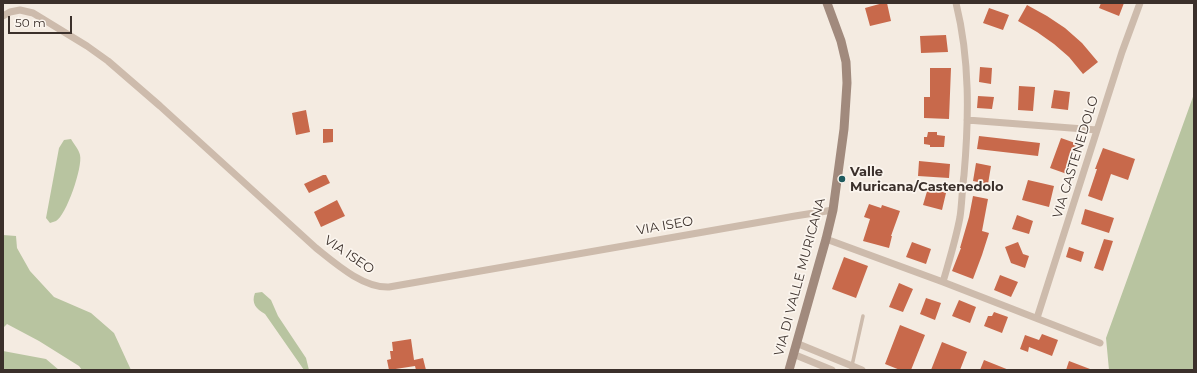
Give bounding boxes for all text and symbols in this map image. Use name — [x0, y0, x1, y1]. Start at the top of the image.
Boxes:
scale bar — [10, 8, 74, 34]
text: 50 m — [15, 15, 46, 30]
street label: VIA CASTENEDOLO — [1050, 94, 1102, 220]
place label: Valle Muricana/Castenedolo — [850, 164, 1003, 195]
marker: Valle Muricana/Castenedolo — [837, 174, 847, 184]
street label: VIA DI VALLE MURICANA — [771, 196, 829, 358]
street label: VIA ISEO — [636, 213, 694, 239]
street label: VIA ISEO — [321, 233, 377, 277]

